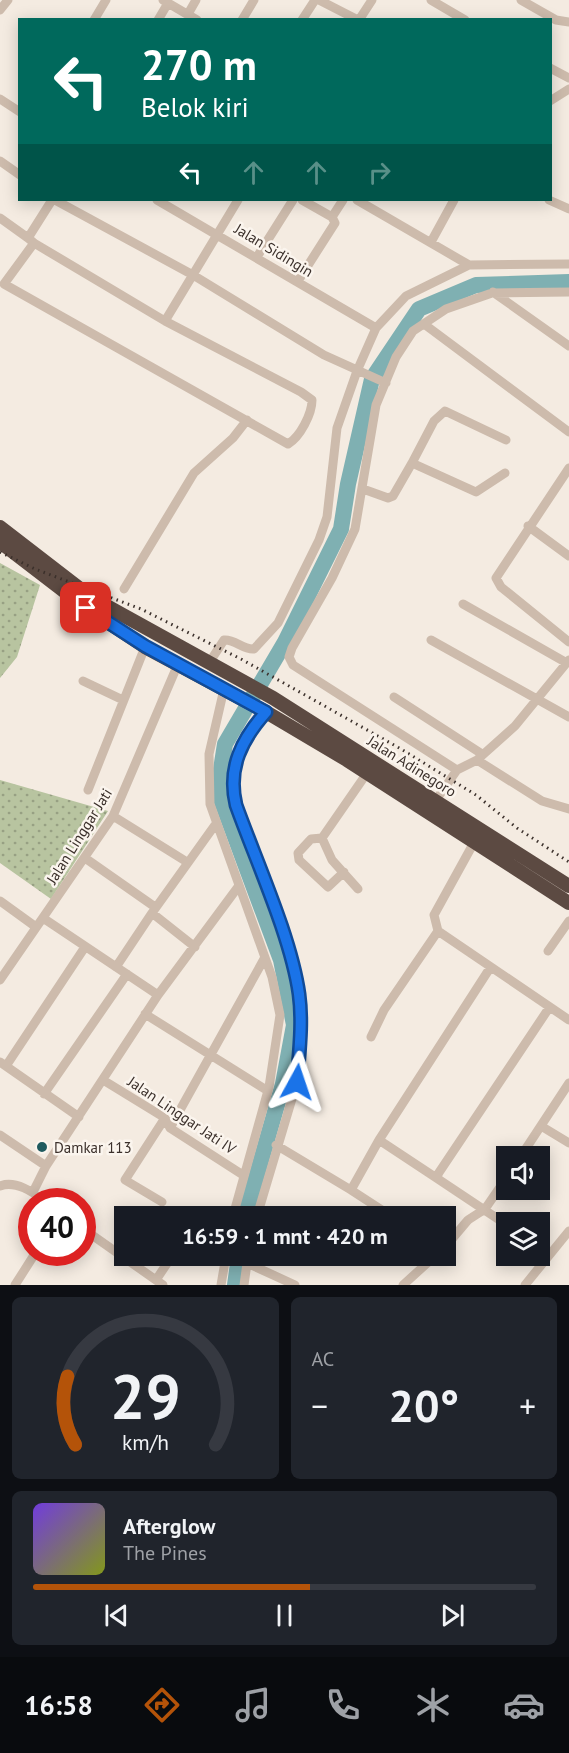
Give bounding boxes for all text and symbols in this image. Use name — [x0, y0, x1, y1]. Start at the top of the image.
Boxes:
text: 270 m — [141, 37, 257, 92]
icon: left — [42, 42, 120, 120]
text: Belok kiri — [141, 90, 249, 124]
icon: left — [174, 156, 207, 189]
icon: ahead — [237, 156, 270, 189]
icon: ahead — [300, 156, 333, 189]
icon: right — [363, 156, 396, 189]
street label: Jalan Sidingin — [230, 219, 317, 281]
pin — [60, 582, 111, 633]
icon: arrive — [69, 591, 102, 624]
street label: Jalan Adinegoro — [363, 731, 460, 801]
street label: Jalan Linggar Jati — [41, 785, 116, 888]
position arrow — [265, 1050, 329, 1114]
street label: Jalan Linggar Jati IV — [124, 1071, 240, 1158]
place label: Damkar 113 — [54, 1138, 132, 1157]
marker: Damkar 113 — [35, 1140, 49, 1154]
map controls — [496, 1146, 550, 1266]
button: sound — [496, 1146, 550, 1200]
speed limit sign: 40 — [18, 1188, 96, 1266]
button: layers — [496, 1212, 550, 1266]
text: 16:59 · 1 mnt · 420 m — [182, 1222, 388, 1250]
text: AC — [312, 1346, 334, 1372]
text: 29 — [110, 1355, 181, 1436]
text: 20° — [388, 1376, 459, 1434]
text: − — [312, 1384, 328, 1427]
text: + — [519, 1384, 536, 1427]
text: km/h — [122, 1428, 169, 1456]
text: Afterglow — [123, 1512, 215, 1540]
text: The Pines — [123, 1540, 207, 1566]
icon: previous — [100, 1599, 133, 1632]
icon: pause — [268, 1599, 301, 1632]
icon: next — [436, 1599, 469, 1632]
icon: directions — [141, 1684, 183, 1726]
icon: music — [232, 1684, 274, 1726]
icon: phone — [322, 1684, 364, 1726]
icon: climate — [412, 1684, 454, 1726]
icon: car — [503, 1684, 545, 1726]
text: 16:58 — [24, 1688, 93, 1722]

